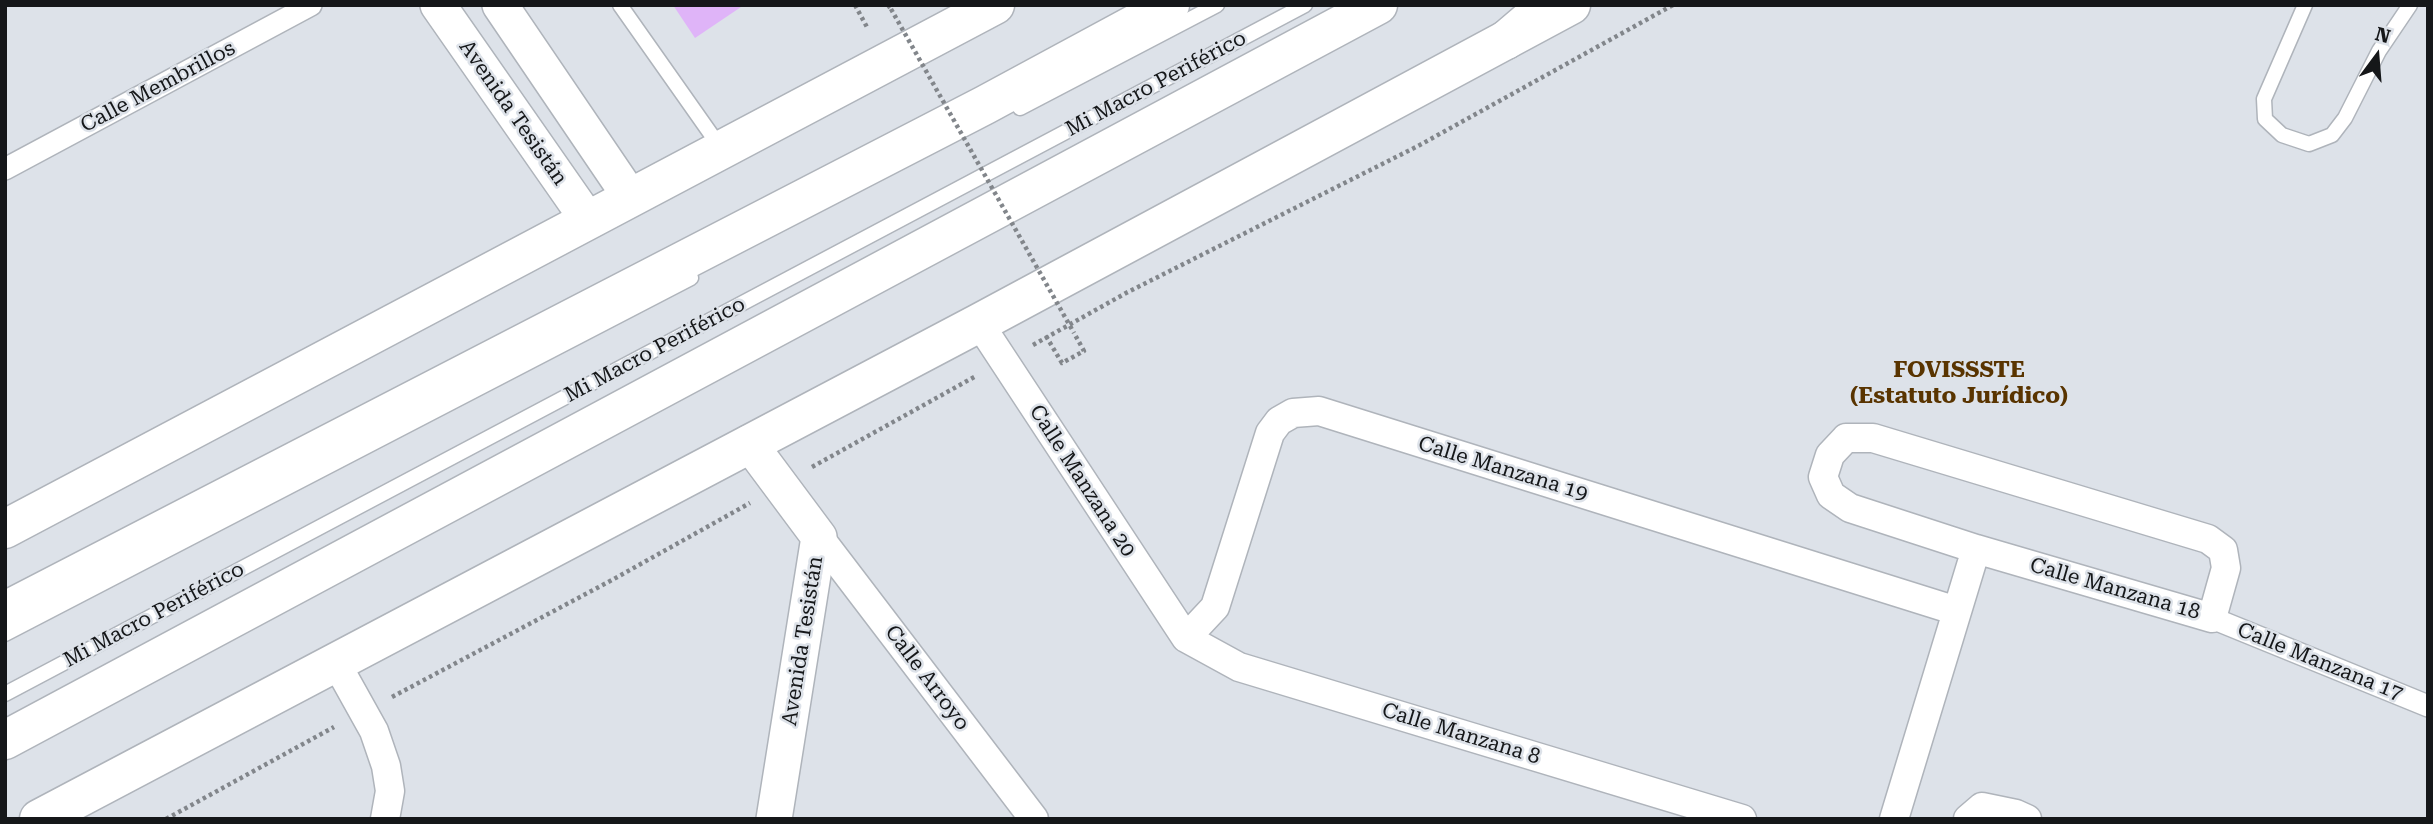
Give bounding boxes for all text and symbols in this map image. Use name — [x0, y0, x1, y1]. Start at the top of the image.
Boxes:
north arrow — [2342, 21, 2412, 91]
text: N — [2373, 22, 2393, 48]
street label: Mi Macro Periférico — [1061, 26, 1251, 142]
street label: Calle Membrillos — [77, 36, 239, 138]
street label: Avenida Tesistán — [454, 36, 572, 190]
street label: Mi Macro Periférico — [560, 292, 750, 408]
district label: FOVISSSTE (Estatuto Jurídico) — [1850, 356, 2068, 410]
street label: Calle Manzana 20 — [1024, 400, 1140, 562]
street label: Calle Manzana 19 — [1415, 431, 1591, 507]
street label: Calle Manzana 18 — [2027, 553, 2203, 625]
street label: Avenida Tesistán — [777, 554, 829, 728]
street label: Mi Macro Periférico — [59, 557, 249, 673]
street label: Calle Manzana 17 — [2234, 617, 2406, 707]
street label: Calle Arroyo — [879, 620, 975, 736]
street label: Calle Manzana 8 — [1379, 698, 1543, 770]

